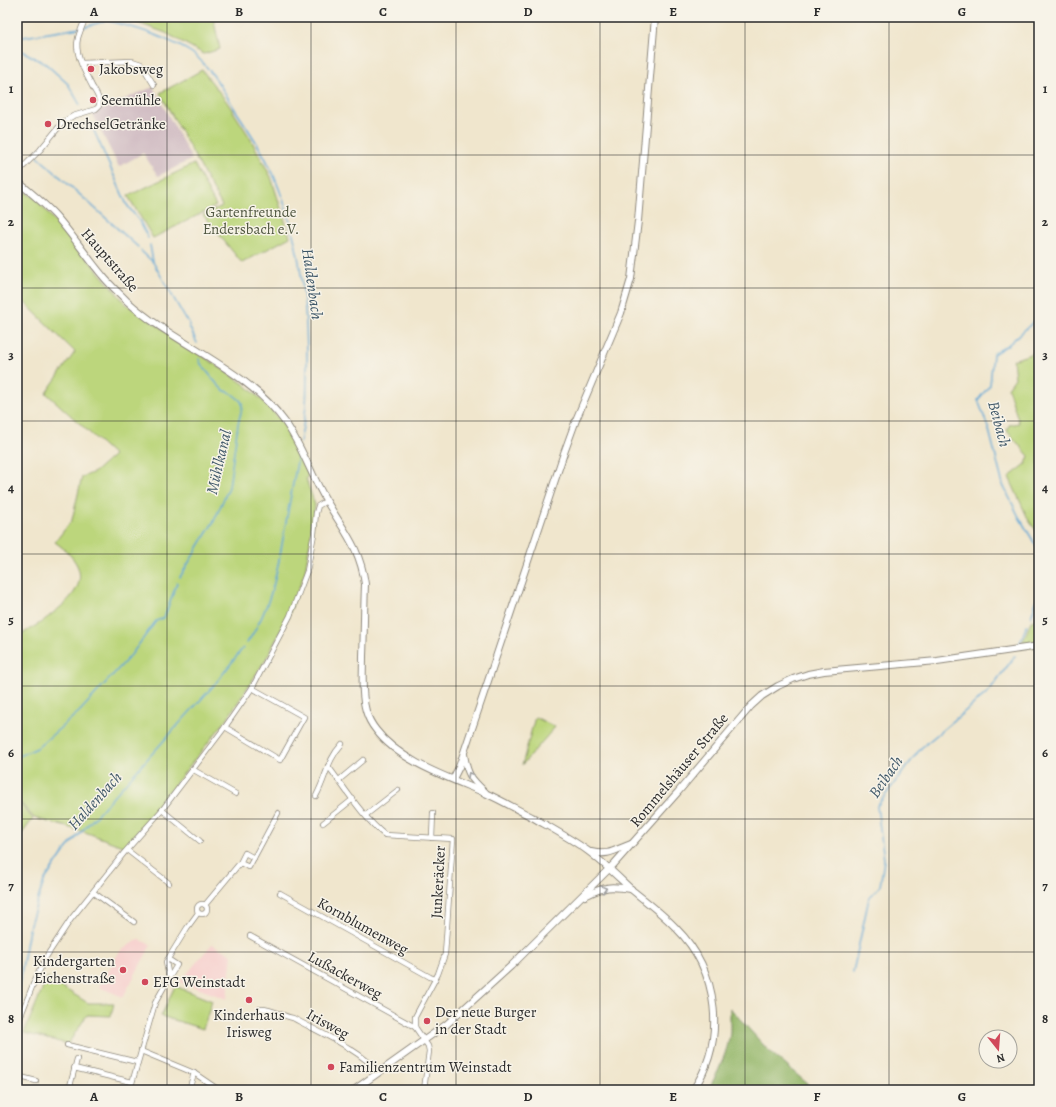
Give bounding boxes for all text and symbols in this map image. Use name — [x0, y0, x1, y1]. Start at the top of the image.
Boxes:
text: A — [89, 3, 99, 20]
text: B — [235, 3, 243, 20]
text: C — [379, 3, 387, 20]
text: D — [523, 3, 533, 20]
text: E — [669, 3, 677, 20]
text: F — [814, 3, 821, 20]
text: G — [958, 3, 966, 20]
place label: Jakobsweg — [99, 59, 164, 79]
marker: Jakobsweg — [86, 64, 96, 74]
text: 1 — [9, 80, 14, 97]
text: 1 — [1043, 80, 1048, 97]
place label: Seemühle — [101, 90, 161, 110]
marker: Seemühle — [88, 95, 98, 105]
place label: DrechselGetränke — [56, 114, 166, 134]
marker: DrechselGetränke — [43, 119, 53, 129]
park label: Gartenfreunde Endersbach e.V. — [203, 202, 299, 239]
text: 2 — [8, 213, 15, 230]
text: 2 — [1042, 213, 1049, 230]
street label: Hauptstraße — [77, 224, 143, 296]
water label: Haldenbach — [296, 247, 328, 321]
text: 3 — [8, 346, 14, 363]
text: 3 — [1042, 346, 1048, 363]
water label: Beibach — [982, 398, 1016, 450]
water label: Mühlkanal — [201, 427, 237, 497]
text: 4 — [8, 479, 14, 496]
text: 4 — [1042, 479, 1048, 496]
text: 5 — [8, 611, 14, 628]
text: 5 — [1042, 611, 1048, 628]
street label: Rommelshäuser Straße — [625, 709, 733, 831]
text: 6 — [8, 744, 14, 761]
text: 6 — [1042, 744, 1048, 761]
water label: Beibach — [864, 751, 909, 803]
water label: Haldenbach — [63, 767, 127, 835]
one-way arrow — [467, 772, 475, 779]
street label: Junkeräcker — [426, 845, 450, 919]
text: 7 — [8, 877, 14, 894]
text: 7 — [1042, 877, 1048, 894]
one-way arrow — [601, 885, 607, 893]
street label: Kornblumenweg — [314, 893, 413, 960]
street label: Lußackerweg — [304, 946, 386, 1004]
place label: Kindergarten Eichenstraße — [33, 951, 115, 988]
marker: Kindergarten Eichenstraße — [118, 965, 128, 975]
place label: EFG Weinstadt — [153, 972, 245, 992]
marker: EFG Weinstadt — [140, 977, 150, 987]
marker: Kinderhaus Irisweg — [244, 995, 254, 1005]
place label: Der neue Burger in der Stadt — [435, 1002, 537, 1039]
street label: Irisweg — [303, 1004, 353, 1044]
place label: Kinderhaus Irisweg — [213, 1005, 285, 1042]
text: 8 — [8, 1010, 14, 1027]
text: 8 — [1042, 1010, 1048, 1027]
marker: Der neue Burger in der Stadt — [422, 1016, 432, 1026]
north arrow — [978, 1029, 1018, 1069]
text: N — [995, 1050, 1007, 1066]
place label: Familienzentrum Weinstadt — [339, 1057, 512, 1077]
marker: Familienzentrum Weinstadt — [326, 1062, 336, 1072]
text: A — [89, 1088, 99, 1105]
text: B — [235, 1088, 243, 1105]
text: C — [379, 1088, 387, 1105]
text: D — [523, 1088, 533, 1105]
text: E — [669, 1088, 677, 1105]
text: F — [814, 1088, 821, 1105]
text: G — [958, 1088, 966, 1105]

